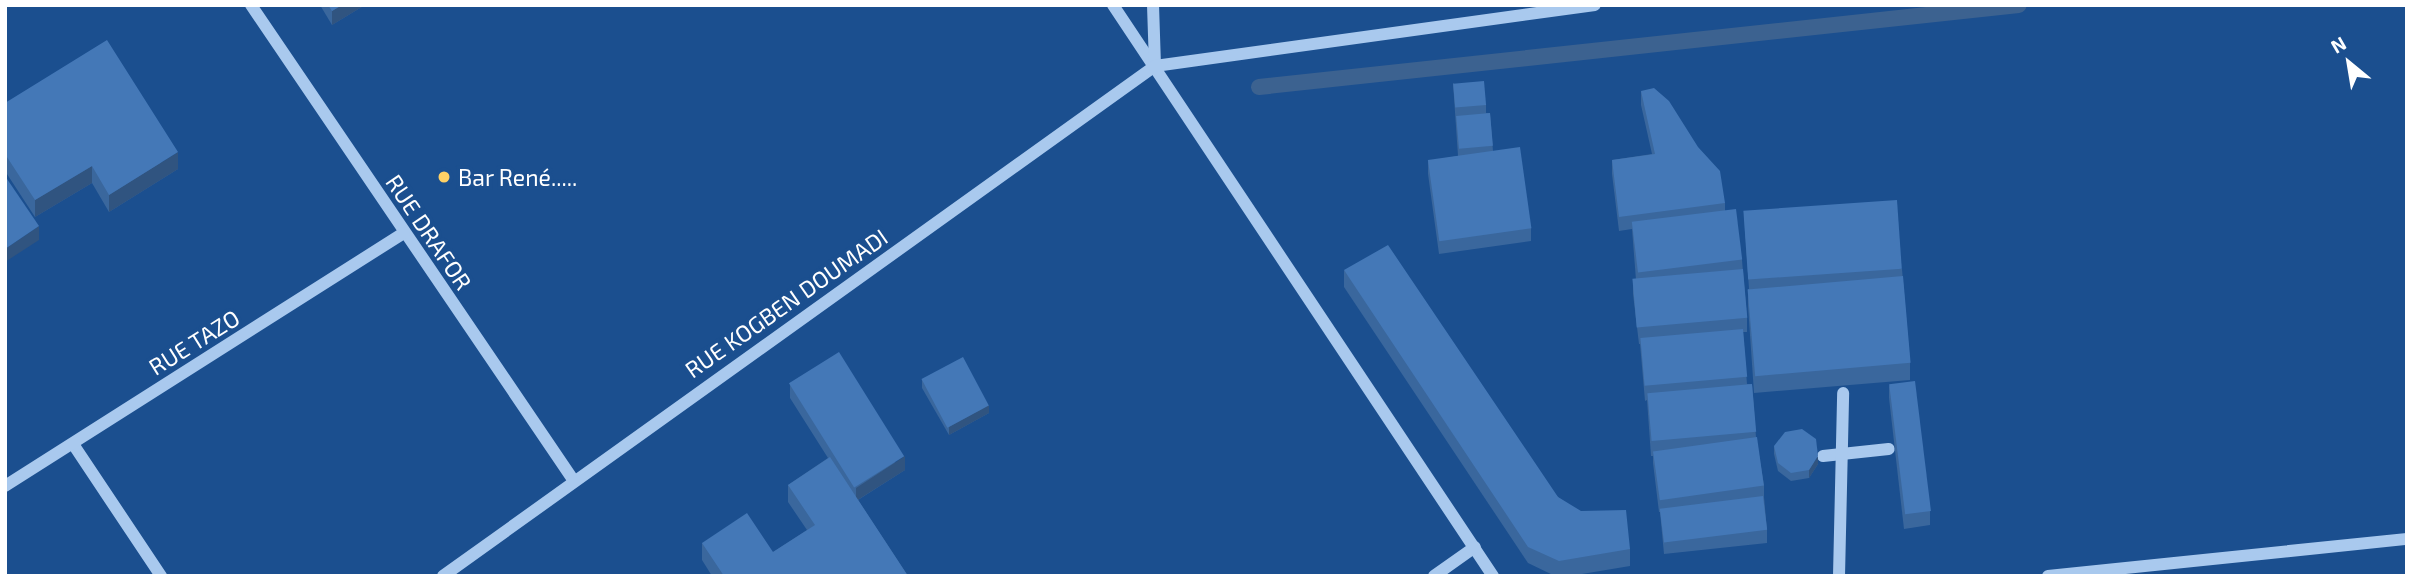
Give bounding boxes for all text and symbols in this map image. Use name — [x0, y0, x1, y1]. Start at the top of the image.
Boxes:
north arrow — [2314, 28, 2384, 98]
text: N — [2327, 31, 2350, 58]
place label: Bar René..... — [458, 163, 578, 191]
street label: RUE DRAFOR — [380, 169, 478, 295]
marker: Bar René..... — [436, 169, 452, 185]
street label: RUE KOGBEN DOUMADI — [680, 223, 892, 383]
street label: RUE TAZO — [143, 303, 245, 381]

